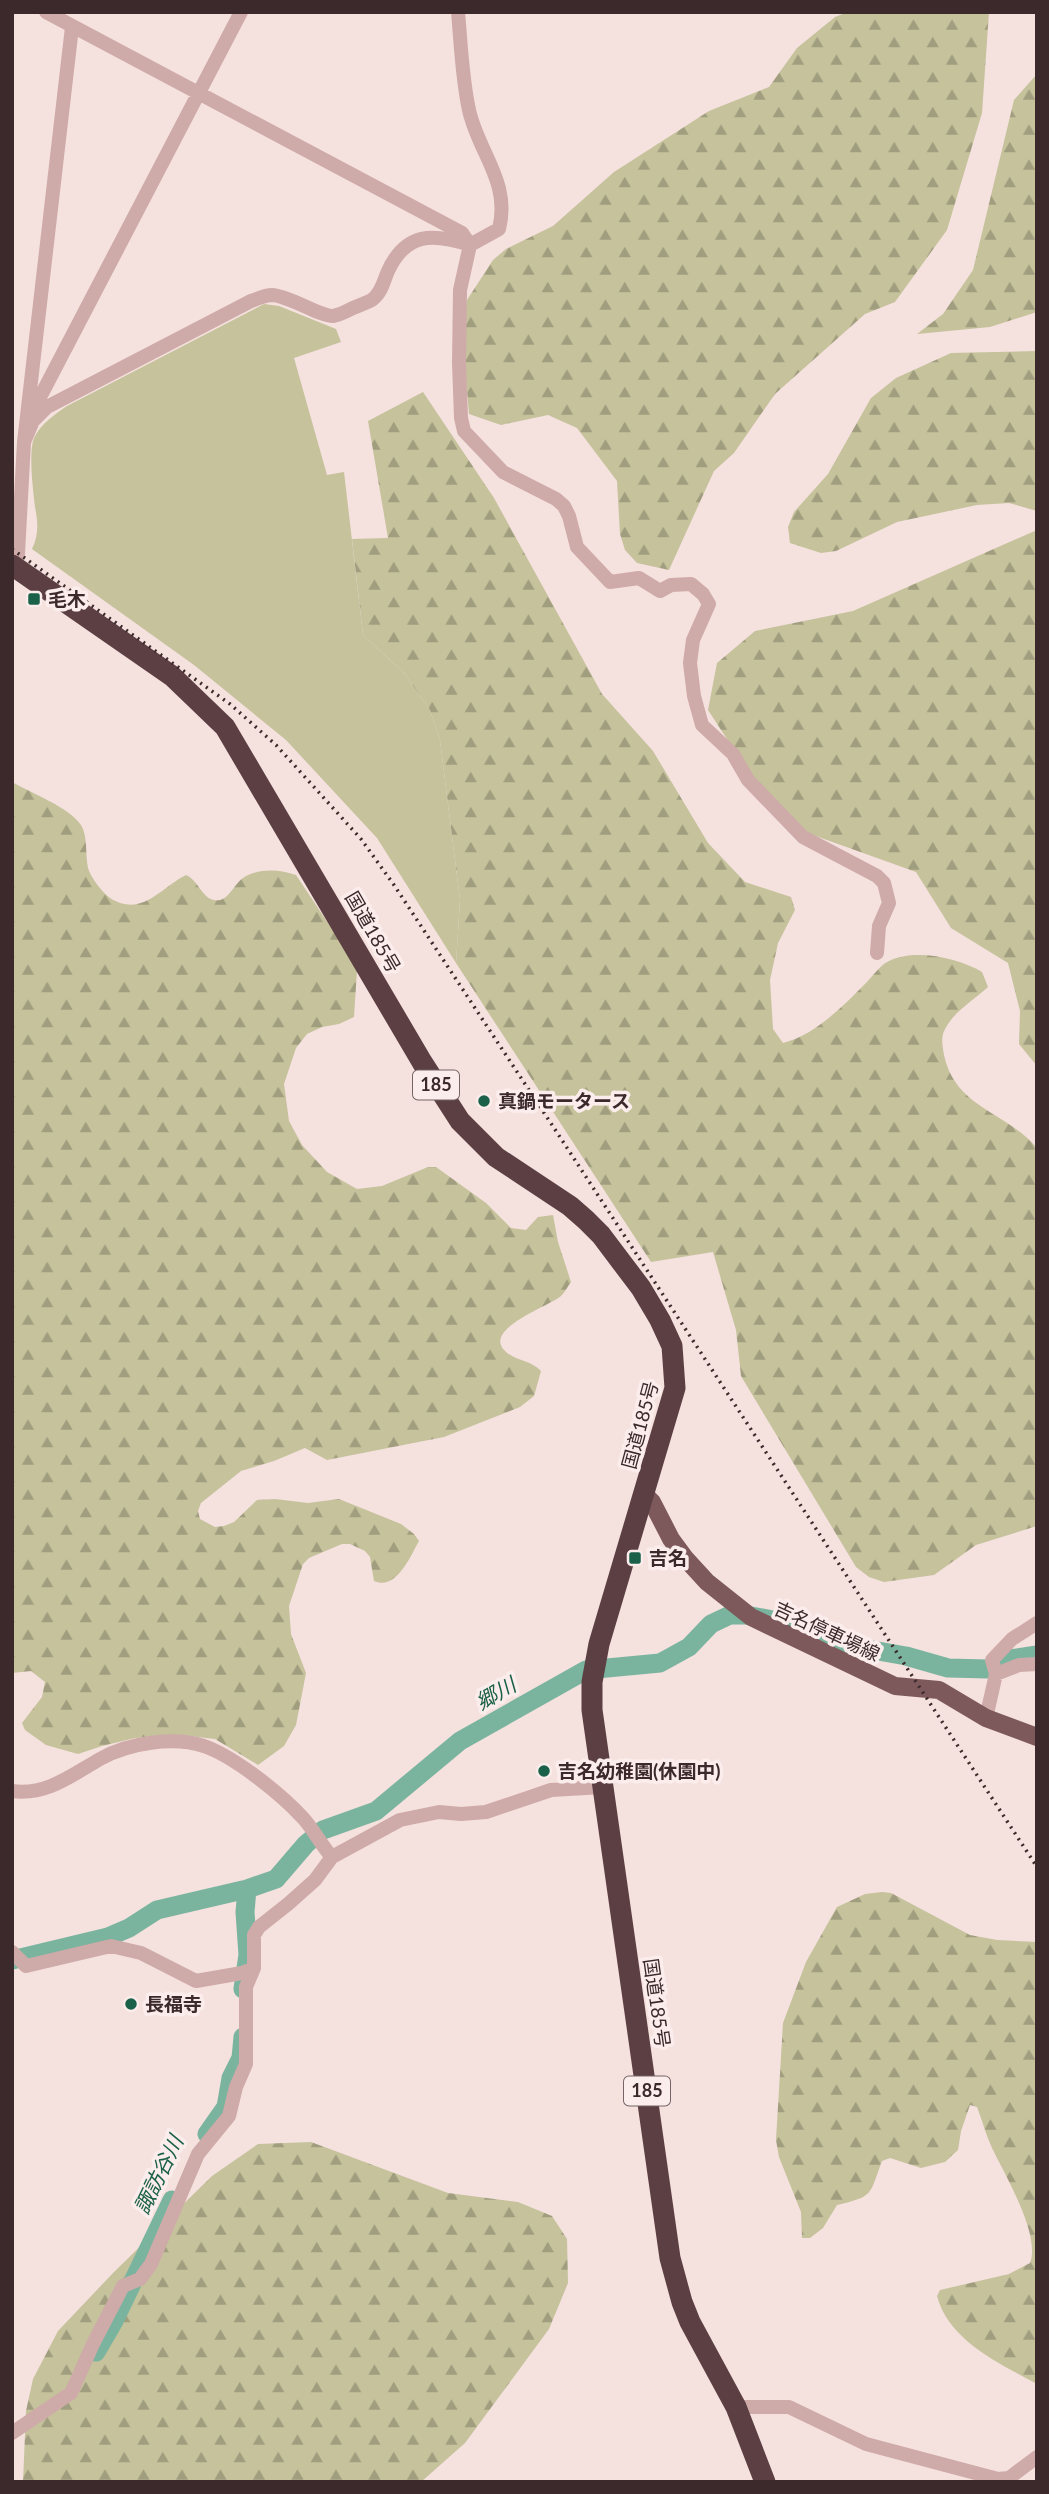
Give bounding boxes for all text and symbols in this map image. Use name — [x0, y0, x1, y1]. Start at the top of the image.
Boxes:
place label: 毛木 — [48, 587, 86, 610]
marker: 毛木 — [26, 591, 42, 607]
street label: 国道185号 — [341, 887, 406, 976]
road number: 185 — [413, 1070, 459, 1100]
place label: 真鍋モータース — [498, 1089, 630, 1112]
marker: 真鍋モータース — [476, 1093, 492, 1109]
street label: 国道185号 — [617, 1378, 662, 1471]
place label: 吉名 — [649, 1546, 687, 1569]
marker: 吉名 — [627, 1550, 643, 1566]
street label: 吉名停車場線 — [771, 1596, 884, 1665]
water label: 郷川 — [471, 1670, 521, 1714]
place label: 吉名幼稚園(休園中) — [558, 1759, 720, 1782]
marker: 吉名幼稚園(休園中) — [536, 1763, 552, 1779]
street label: 国道185号 — [640, 1957, 675, 2049]
place label: 長福寺 — [145, 1992, 202, 2015]
marker: 長福寺 — [123, 1996, 139, 2012]
road number: 185 — [624, 2076, 670, 2106]
water label: 諏訪谷川 — [128, 2129, 188, 2218]

